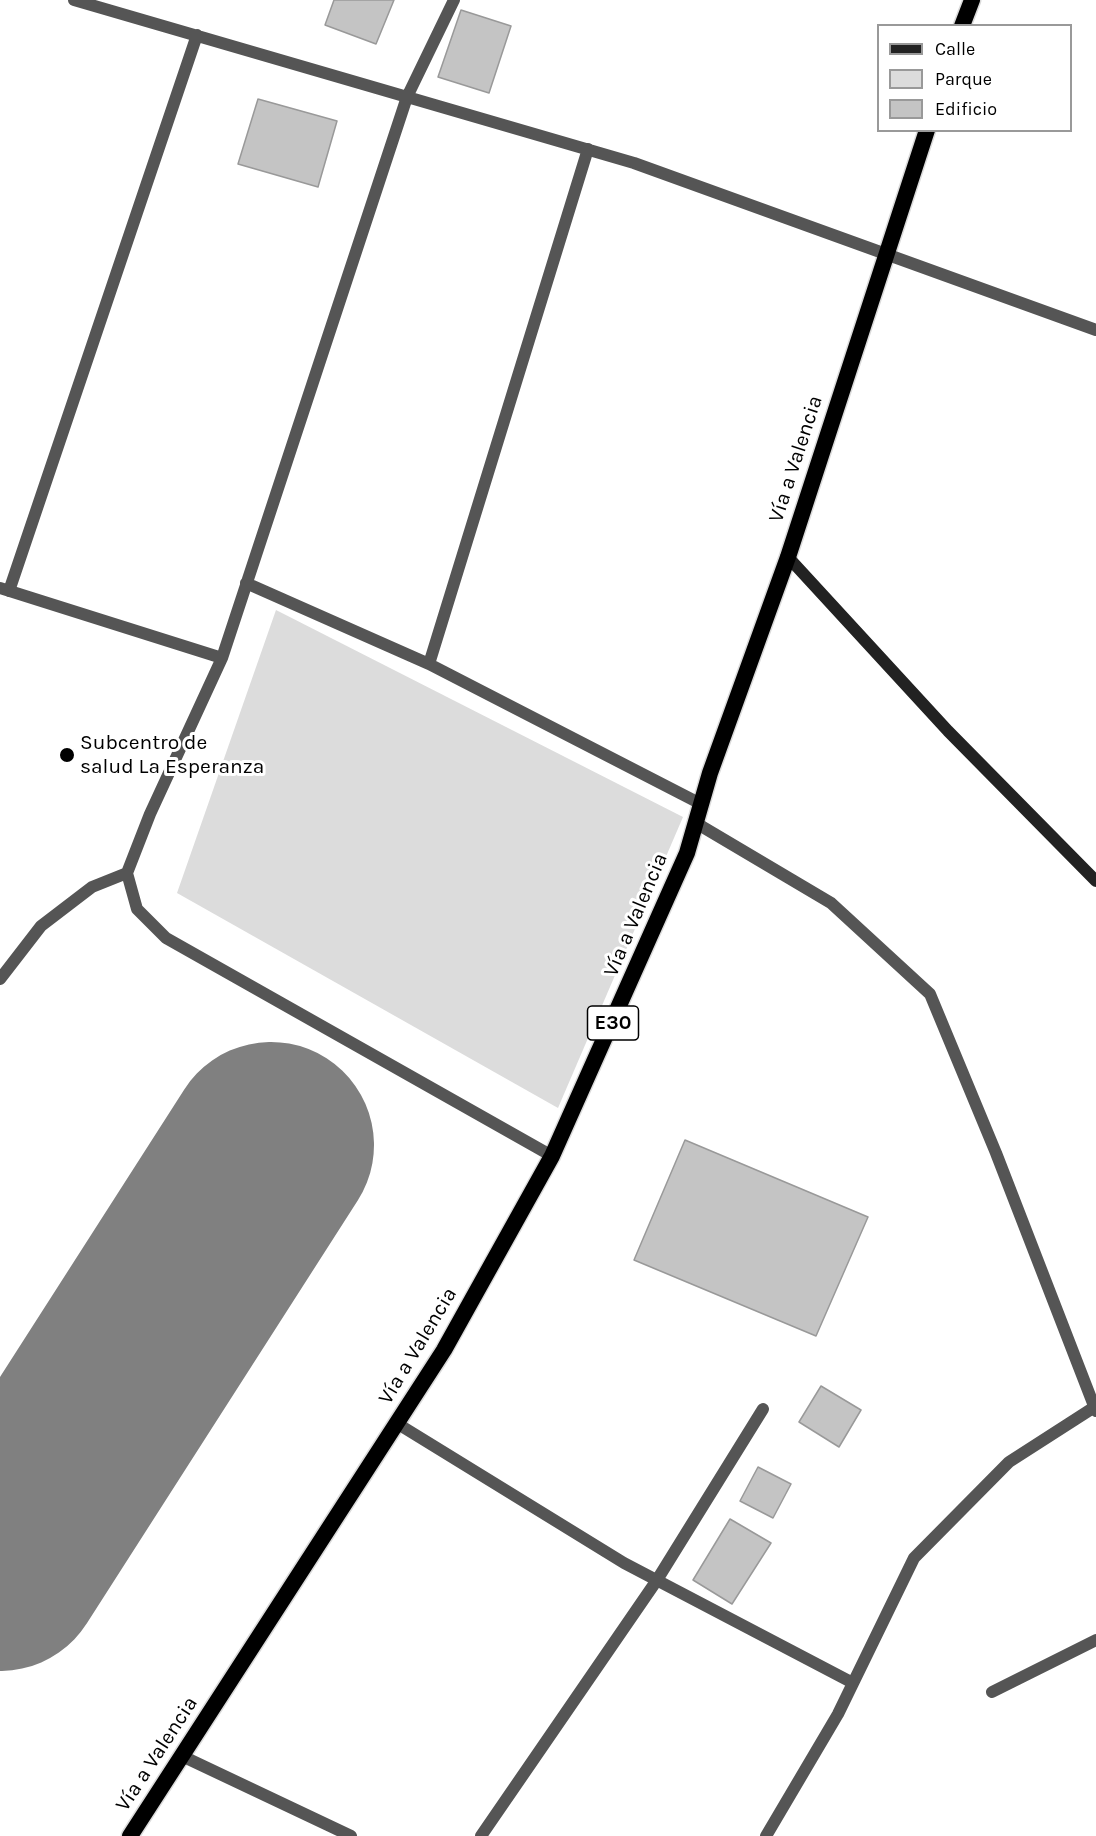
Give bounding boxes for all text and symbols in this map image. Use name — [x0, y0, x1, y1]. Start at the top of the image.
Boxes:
legend — [877, 24, 1072, 132]
text: Calle — [935, 38, 975, 60]
text: Parque — [935, 68, 992, 90]
text: Edificio — [935, 98, 997, 120]
street label: Vía a Valencia — [764, 392, 828, 526]
place label: Subcentro de salud La Esperanza — [80, 730, 264, 780]
marker: Subcentro de salud La Esperanza — [58, 746, 76, 764]
street label: Vía a Valencia — [599, 849, 673, 981]
road number: E30 — [588, 1006, 638, 1040]
street label: Vía a Valencia — [373, 1283, 463, 1409]
street label: Vía a Valencia — [111, 1692, 203, 1816]

